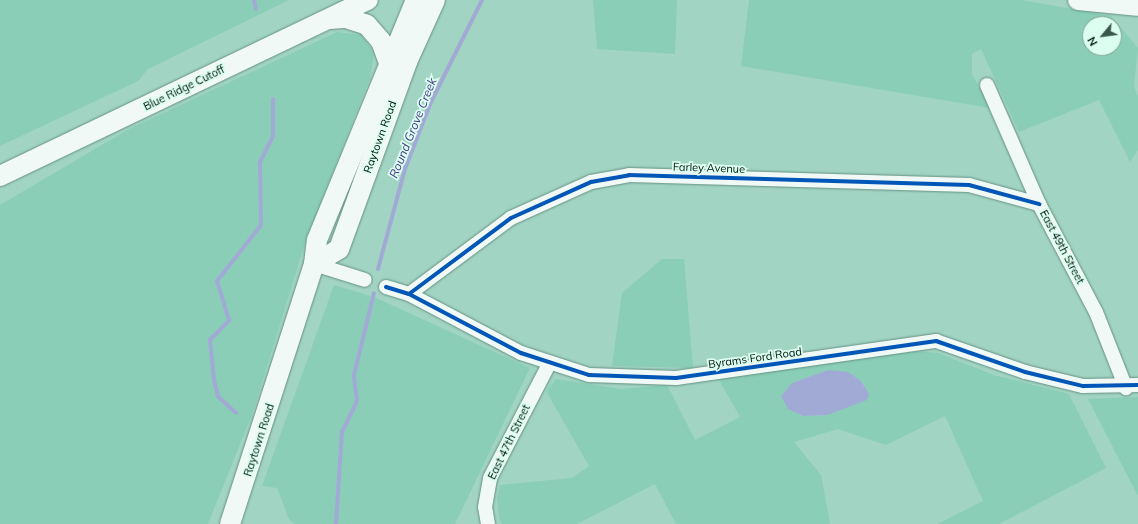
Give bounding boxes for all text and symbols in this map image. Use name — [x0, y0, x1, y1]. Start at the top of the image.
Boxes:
north arrow — [1082, 16, 1122, 56]
text: N — [1084, 34, 1101, 48]
street label: Blue Ridge Cutoff — [141, 63, 227, 113]
water label: Round Grove Creek — [386, 76, 440, 180]
street label: Raytown Road — [361, 99, 399, 175]
street label: Farley Avenue — [673, 160, 745, 176]
street label: East 49th Street — [1037, 208, 1087, 286]
street label: Byrams Ford Road — [707, 345, 803, 371]
street label: Raytown Road — [241, 402, 277, 478]
street label: East 47th Street — [485, 402, 533, 482]

